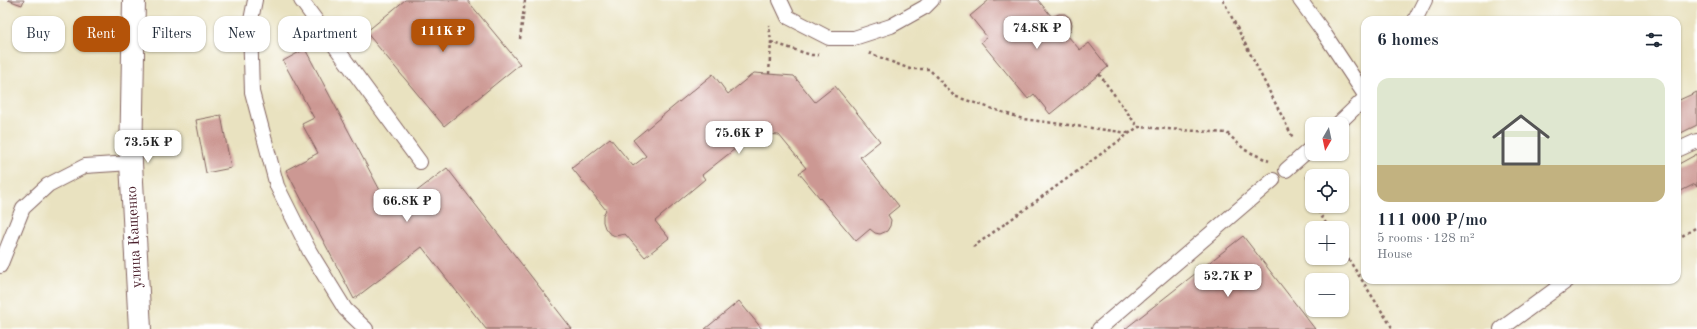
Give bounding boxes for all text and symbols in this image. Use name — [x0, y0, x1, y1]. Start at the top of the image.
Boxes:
chip: Buy — [12, 16, 65, 52]
chip: Rent — [73, 16, 130, 52]
chip: Filters — [138, 16, 206, 52]
chip: New — [214, 16, 270, 52]
chip: Apartment — [278, 16, 371, 52]
pin: 74.8K ₽ — [1000, 16, 1074, 50]
pin: 111K ₽ — [410, 19, 476, 53]
text: 74.8K ₽ — [1012, 22, 1062, 35]
text: 111K ₽ — [420, 25, 466, 38]
icon: filters — [1643, 29, 1665, 51]
text: 6 homes — [1377, 32, 1439, 49]
icon: home — [1485, 104, 1557, 176]
north arrow — [1305, 117, 1349, 161]
map controls — [1305, 117, 1349, 317]
pin: 75.6K ₽ — [702, 121, 776, 155]
text: 75.6K ₽ — [714, 127, 764, 140]
pin: 73.5K ₽ — [111, 130, 185, 164]
text: 73.5K ₽ — [123, 136, 173, 149]
button: locate — [1305, 169, 1349, 213]
street label: улица Кащенко — [125, 185, 145, 289]
pin: 66.8K ₽ — [370, 189, 444, 223]
text: 66.8K ₽ — [382, 195, 432, 208]
text: 111 000 ₽/mo — [1377, 212, 1487, 229]
button: + — [1305, 221, 1349, 265]
text: 5 rooms · 128 m² — [1377, 232, 1475, 245]
text: House — [1377, 248, 1412, 261]
pin: 52.7K ₽ — [1191, 264, 1265, 298]
text: 52.7K ₽ — [1203, 270, 1253, 283]
button: − — [1305, 273, 1349, 317]

